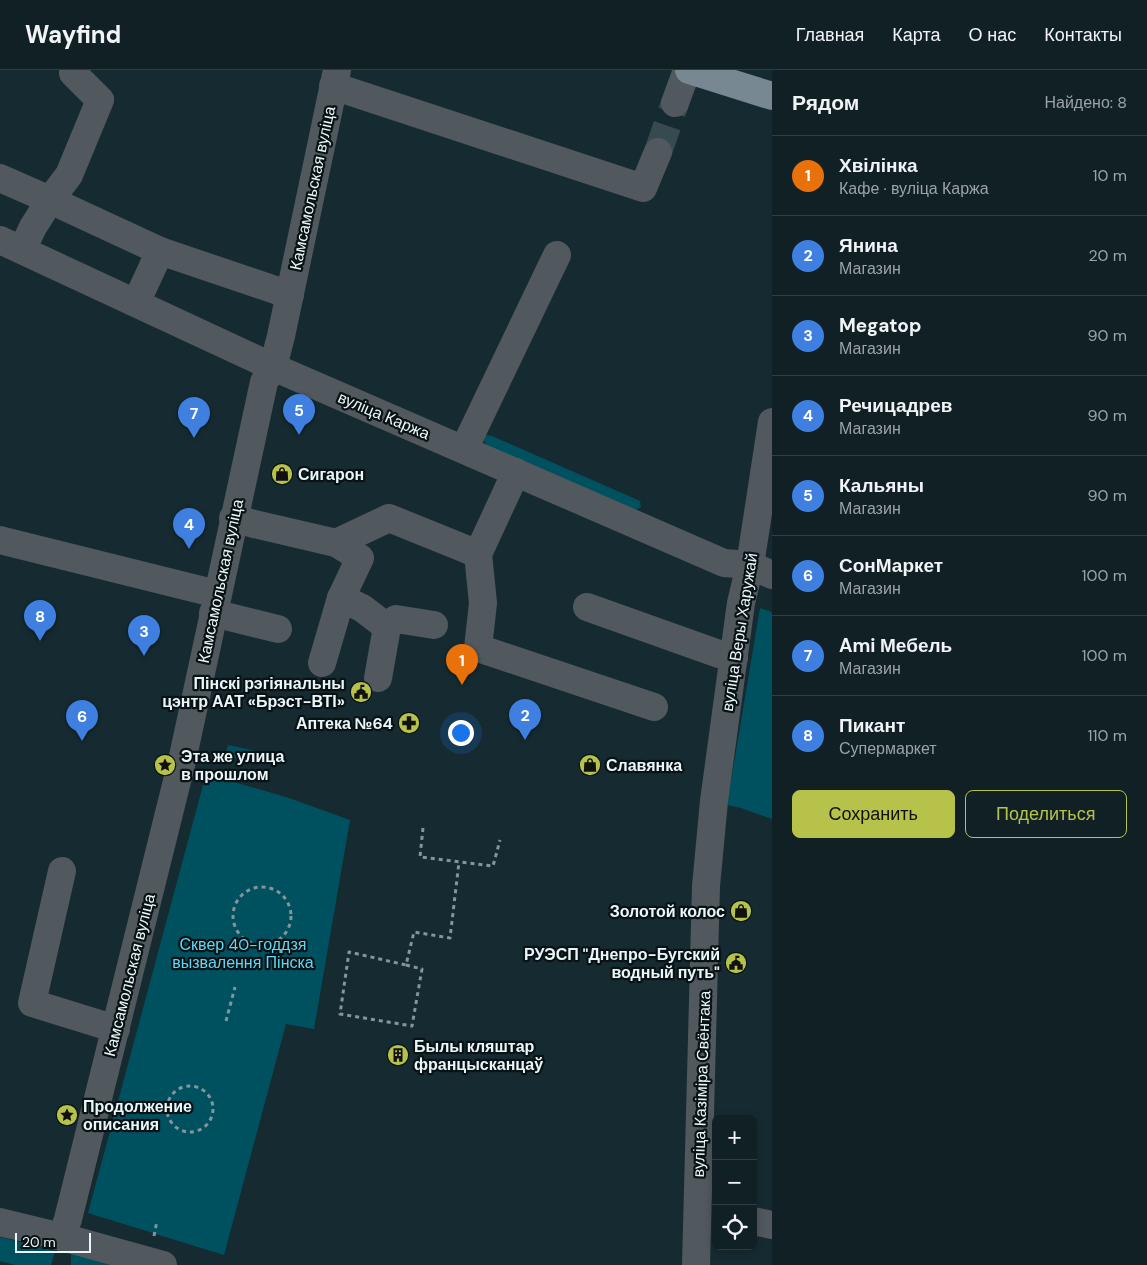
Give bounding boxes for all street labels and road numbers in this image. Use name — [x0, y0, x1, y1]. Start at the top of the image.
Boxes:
street label: Камсамольская вуліца — [285, 104, 340, 272]
street label: вуліца Каржа — [335, 387, 433, 444]
street label: Камсамольская вуліца — [193, 497, 248, 665]
street label: вуліца Веры Харужай — [717, 551, 762, 713]
street label: Камсамольская вуліца — [99, 891, 160, 1059]
street label: вуліца Казіміра Свёнтака — [688, 990, 715, 1178]

